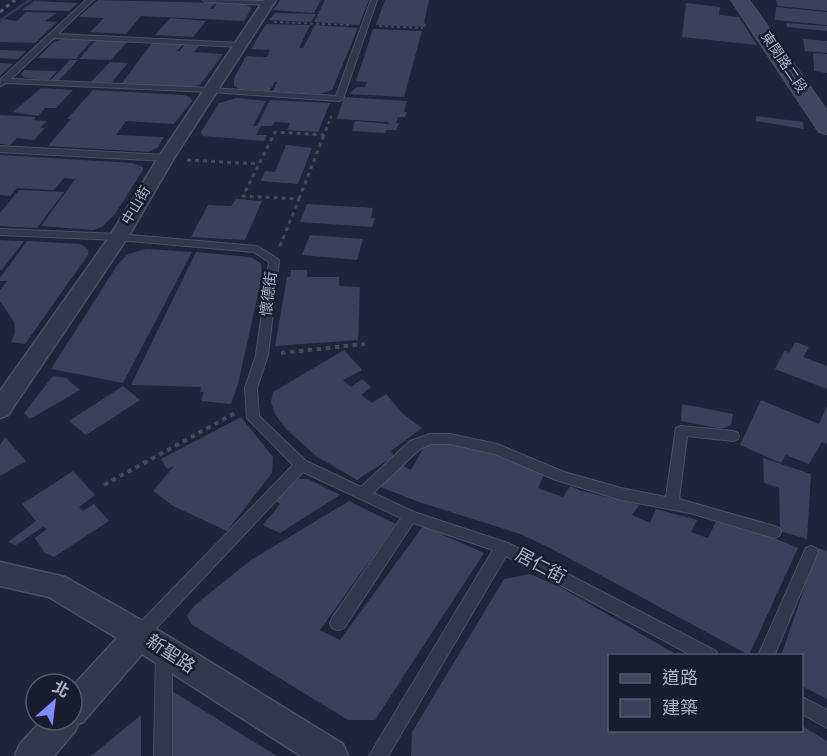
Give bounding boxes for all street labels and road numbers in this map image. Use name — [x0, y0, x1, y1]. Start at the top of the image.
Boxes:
street label: 東閔路二段 — [756, 29, 810, 97]
street label: 中山街 — [119, 184, 155, 228]
street label: 懷德街 — [257, 270, 282, 317]
street label: 居仁街 — [511, 544, 569, 590]
street label: 新聖路 — [141, 631, 199, 679]

